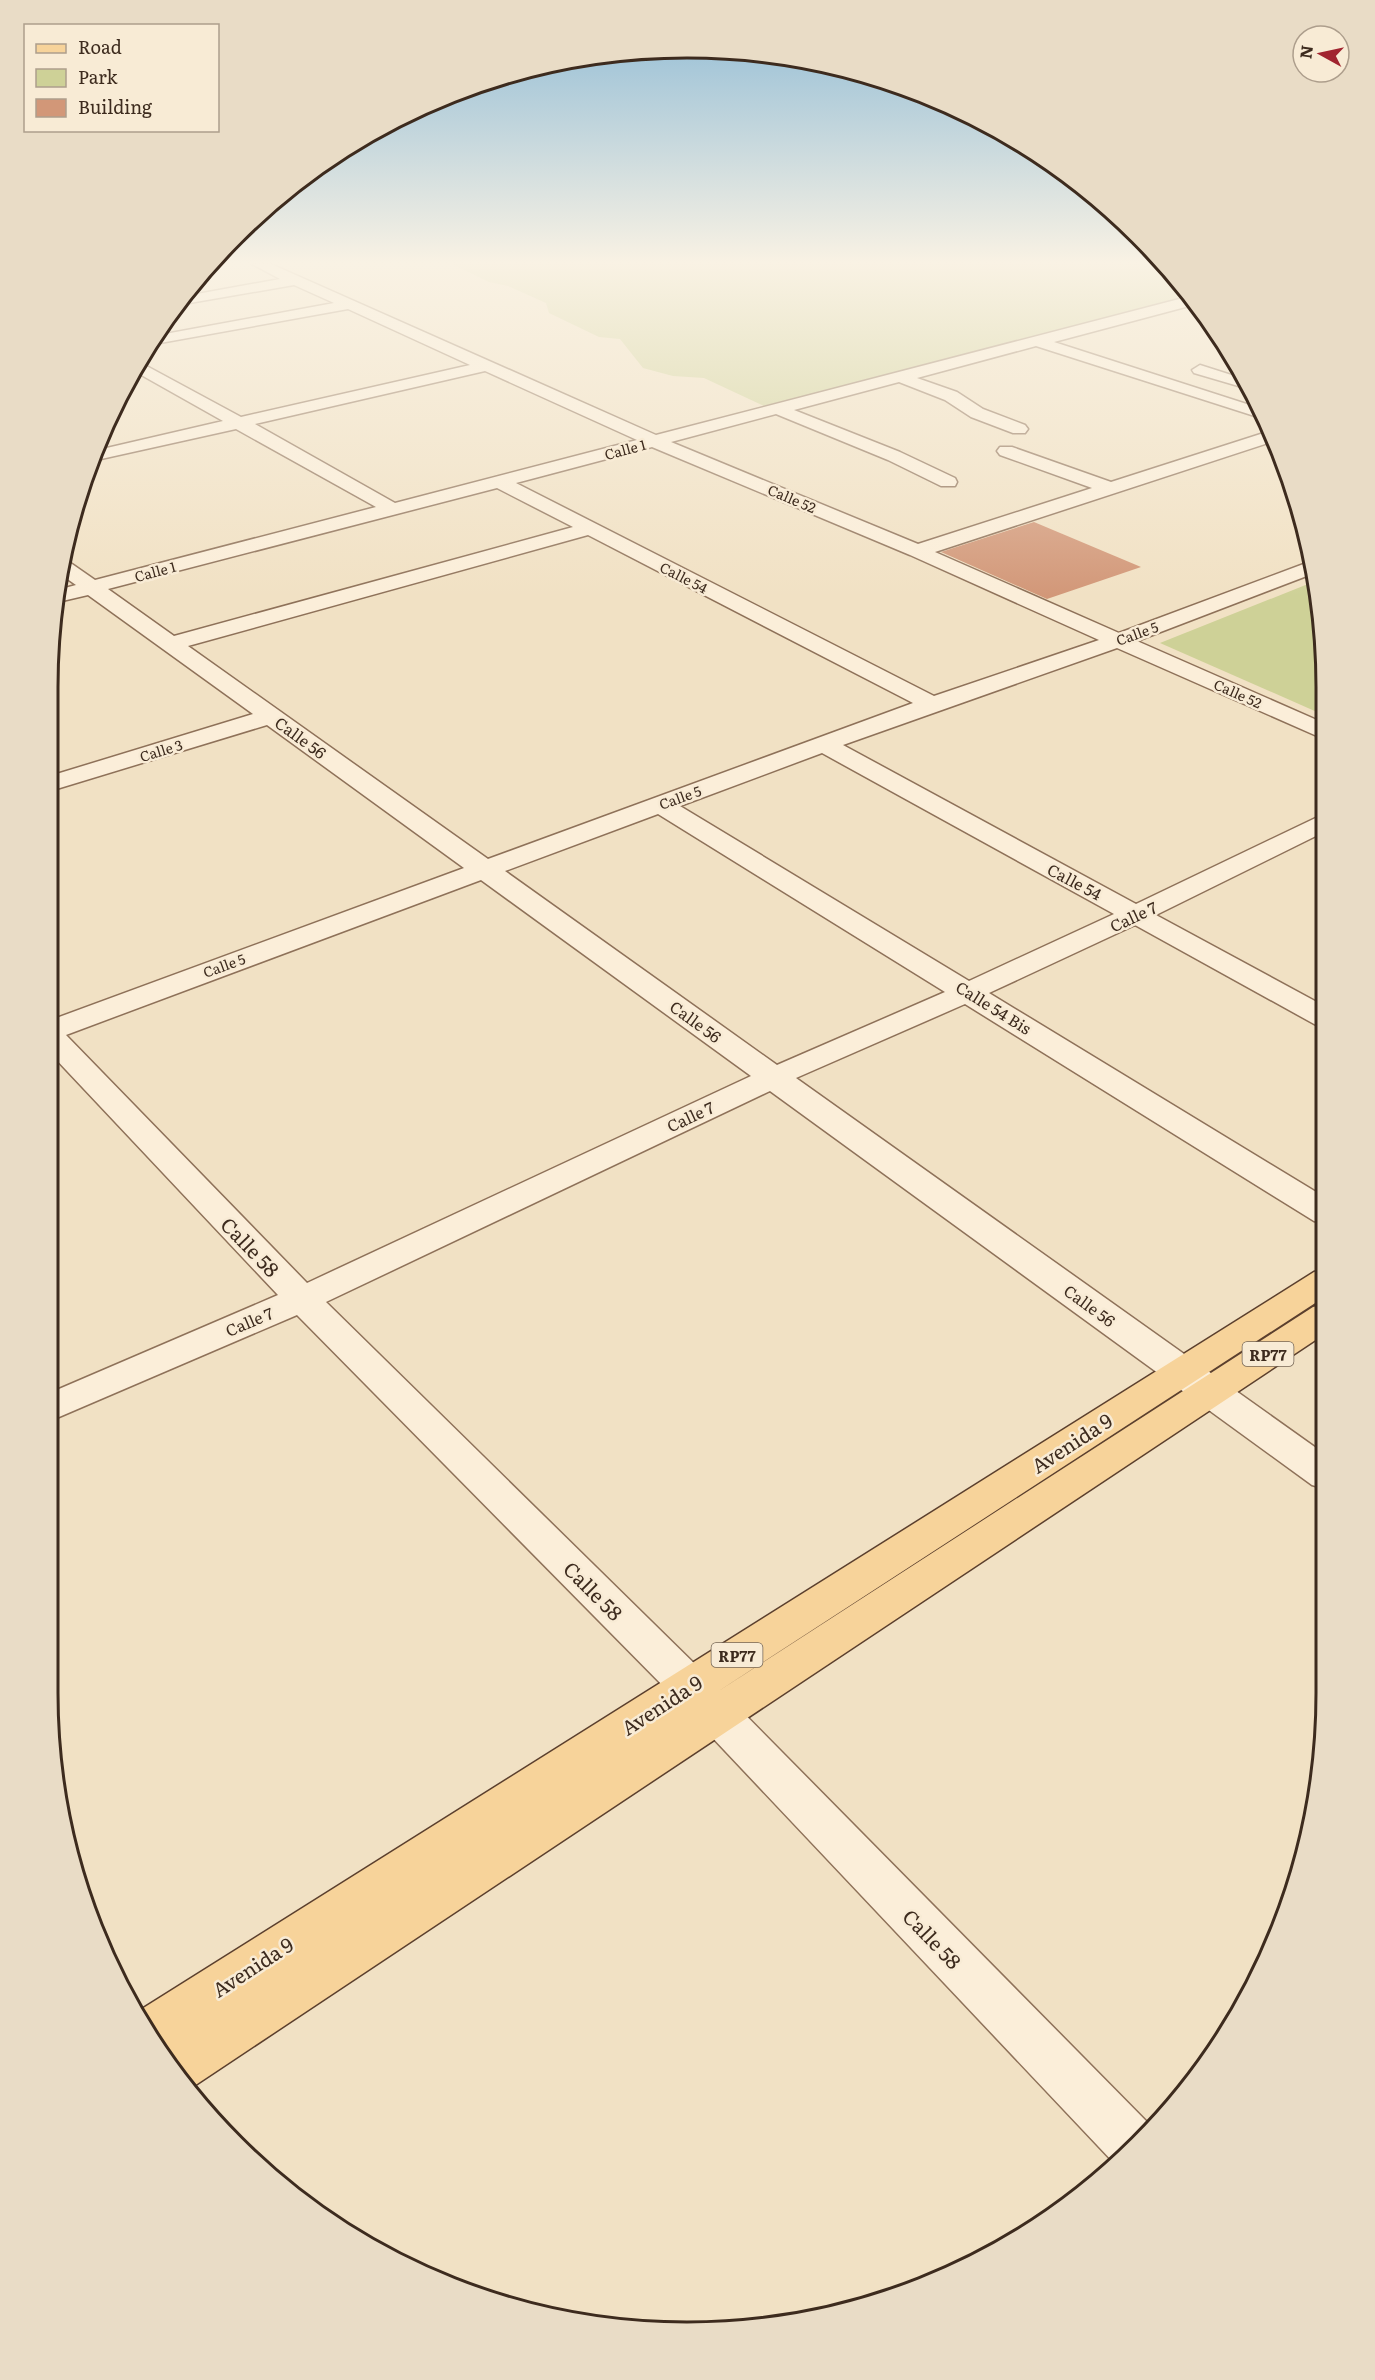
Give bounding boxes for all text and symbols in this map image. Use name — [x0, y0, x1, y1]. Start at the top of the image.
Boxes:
legend — [24, 24, 219, 132]
north arrow — [1291, 24, 1351, 84]
text: Road — [78, 33, 122, 60]
text: N — [1292, 43, 1318, 60]
text: Park — [78, 63, 119, 90]
text: Building — [78, 93, 153, 120]
street label: Calle 1 — [602, 434, 648, 464]
street label: Calle 52 — [765, 479, 819, 517]
street label: Calle 1 — [132, 556, 178, 586]
street label: Calle 54 — [657, 556, 712, 598]
street label: Calle 5 — [1113, 616, 1161, 650]
street label: Calle 52 — [1211, 674, 1265, 712]
street label: Calle 56 — [270, 710, 332, 764]
street label: Calle 3 — [137, 734, 185, 766]
street label: Calle 5 — [656, 780, 704, 814]
street label: Calle 54 — [1043, 857, 1107, 905]
street label: Calle 7 — [1105, 895, 1161, 937]
street label: Calle 5 — [200, 948, 248, 982]
street label: Calle 54 Bis — [952, 974, 1036, 1040]
street label: Calle 56 — [665, 994, 727, 1048]
street label: Calle 7 — [662, 1095, 718, 1137]
street label: Calle 58 — [215, 1209, 287, 1283]
street label: Calle 56 — [1059, 1278, 1121, 1332]
street label: Calle 7 — [221, 1300, 277, 1342]
road number: RP77 — [1242, 1342, 1294, 1366]
street label: Avenida 9 — [1024, 1404, 1118, 1480]
street label: Calle 58 — [557, 1553, 631, 1627]
road number: RP77 — [712, 1643, 762, 1667]
street label: Avenida 9 — [614, 1666, 708, 1742]
street label: Calle 58 — [897, 1901, 969, 1975]
street label: Avenida 9 — [205, 1928, 299, 2004]

